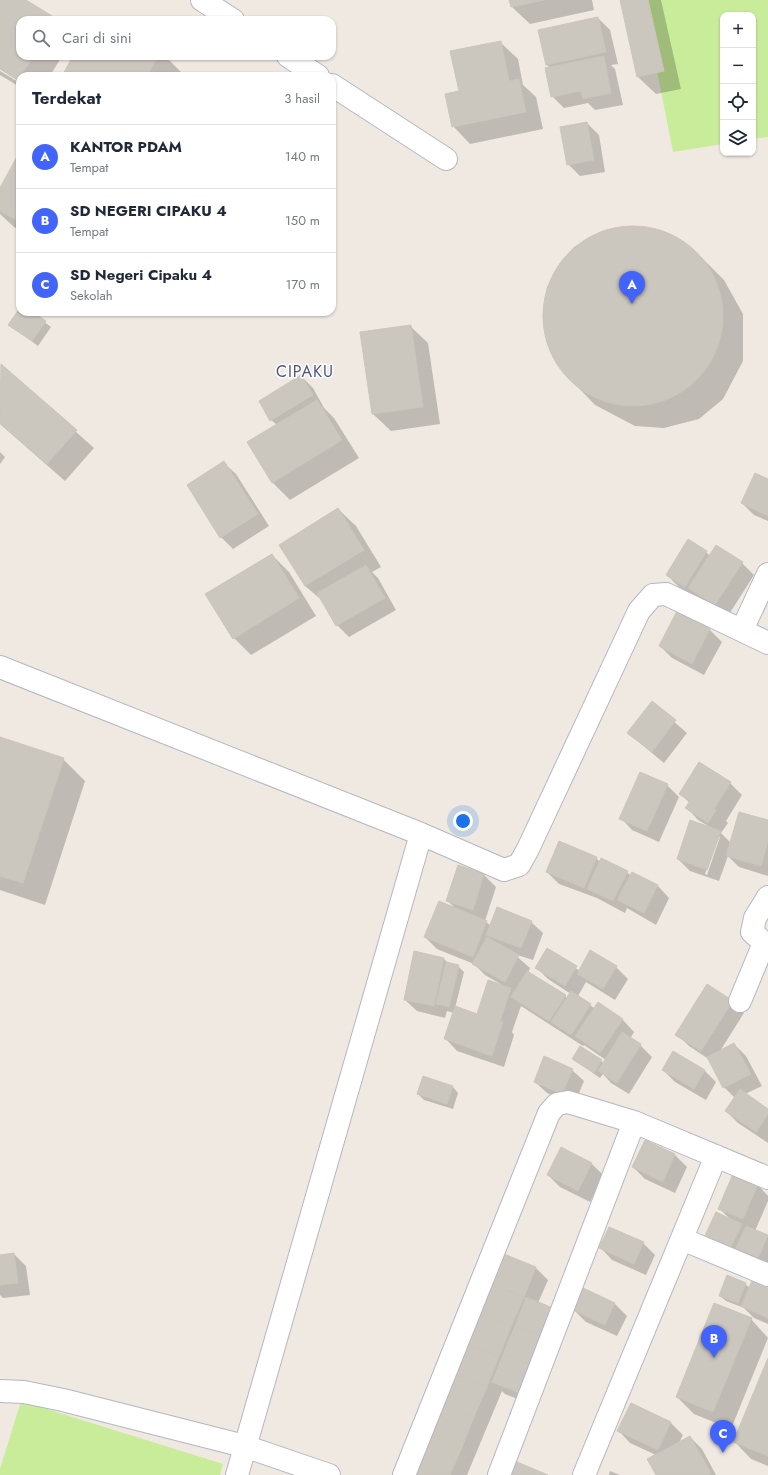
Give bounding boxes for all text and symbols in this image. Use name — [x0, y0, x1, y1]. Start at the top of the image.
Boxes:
map controls — [720, 12, 756, 156]
button: + — [720, 12, 756, 48]
search box — [16, 16, 336, 60]
icon: search — [30, 27, 52, 49]
text: Cari di sini — [62, 27, 132, 49]
button: − — [720, 48, 756, 84]
button: locate — [720, 84, 756, 120]
text: Terdekat — [32, 86, 101, 110]
text: 3 hasil — [284, 89, 320, 108]
button: layers — [720, 120, 756, 156]
text: KANTOR PDAM — [70, 136, 182, 158]
text: A — [40, 147, 50, 166]
text: 140 m — [285, 147, 320, 166]
text: Tempat — [70, 158, 108, 177]
text: SD NEGERI CIPAKU 4 — [70, 200, 227, 222]
text: B — [41, 211, 49, 230]
text: 150 m — [285, 211, 320, 230]
text: Tempat — [70, 222, 108, 241]
text: SD Negeri Cipaku 4 — [70, 264, 212, 286]
pin: A — [619, 271, 645, 304]
text: C — [40, 275, 50, 294]
text: 170 m — [285, 275, 320, 294]
text: Sekolah — [70, 286, 113, 305]
district label: CIPAKU — [276, 360, 334, 383]
your location — [453, 811, 473, 831]
pin: B — [701, 1325, 727, 1358]
pin: C — [710, 1420, 736, 1453]

